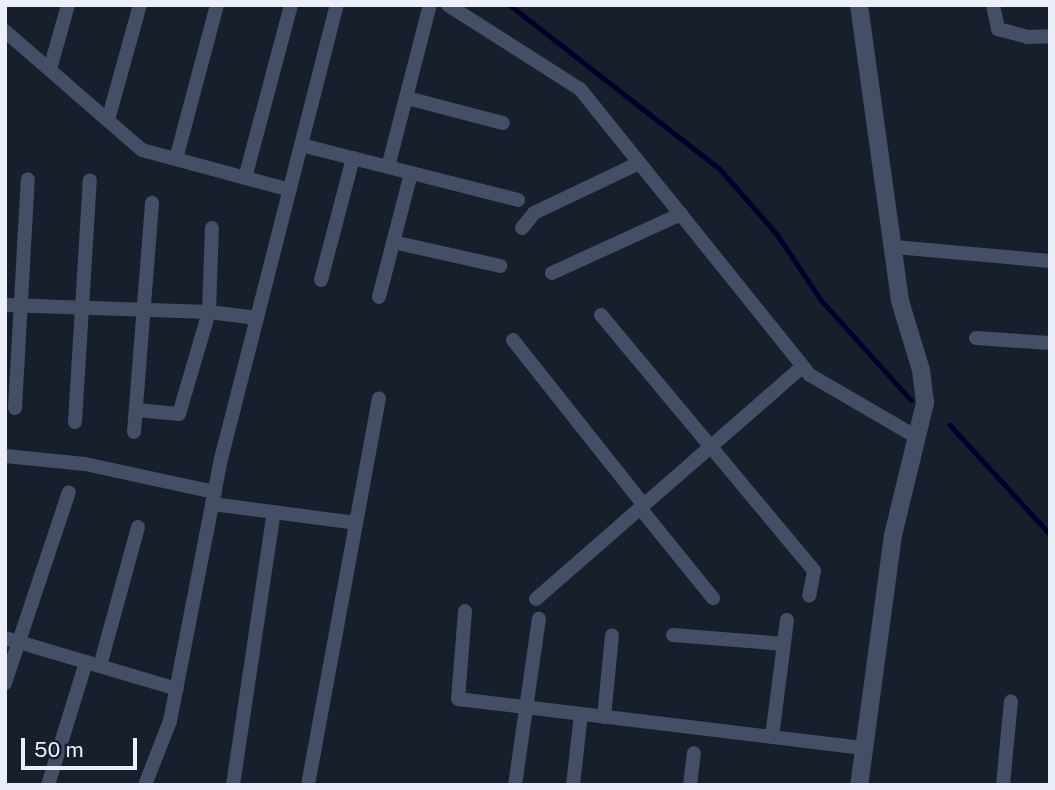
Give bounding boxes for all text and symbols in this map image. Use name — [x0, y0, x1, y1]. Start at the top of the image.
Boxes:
scale bar — [24, 724, 140, 768]
text: 50 m — [34, 737, 84, 762]

